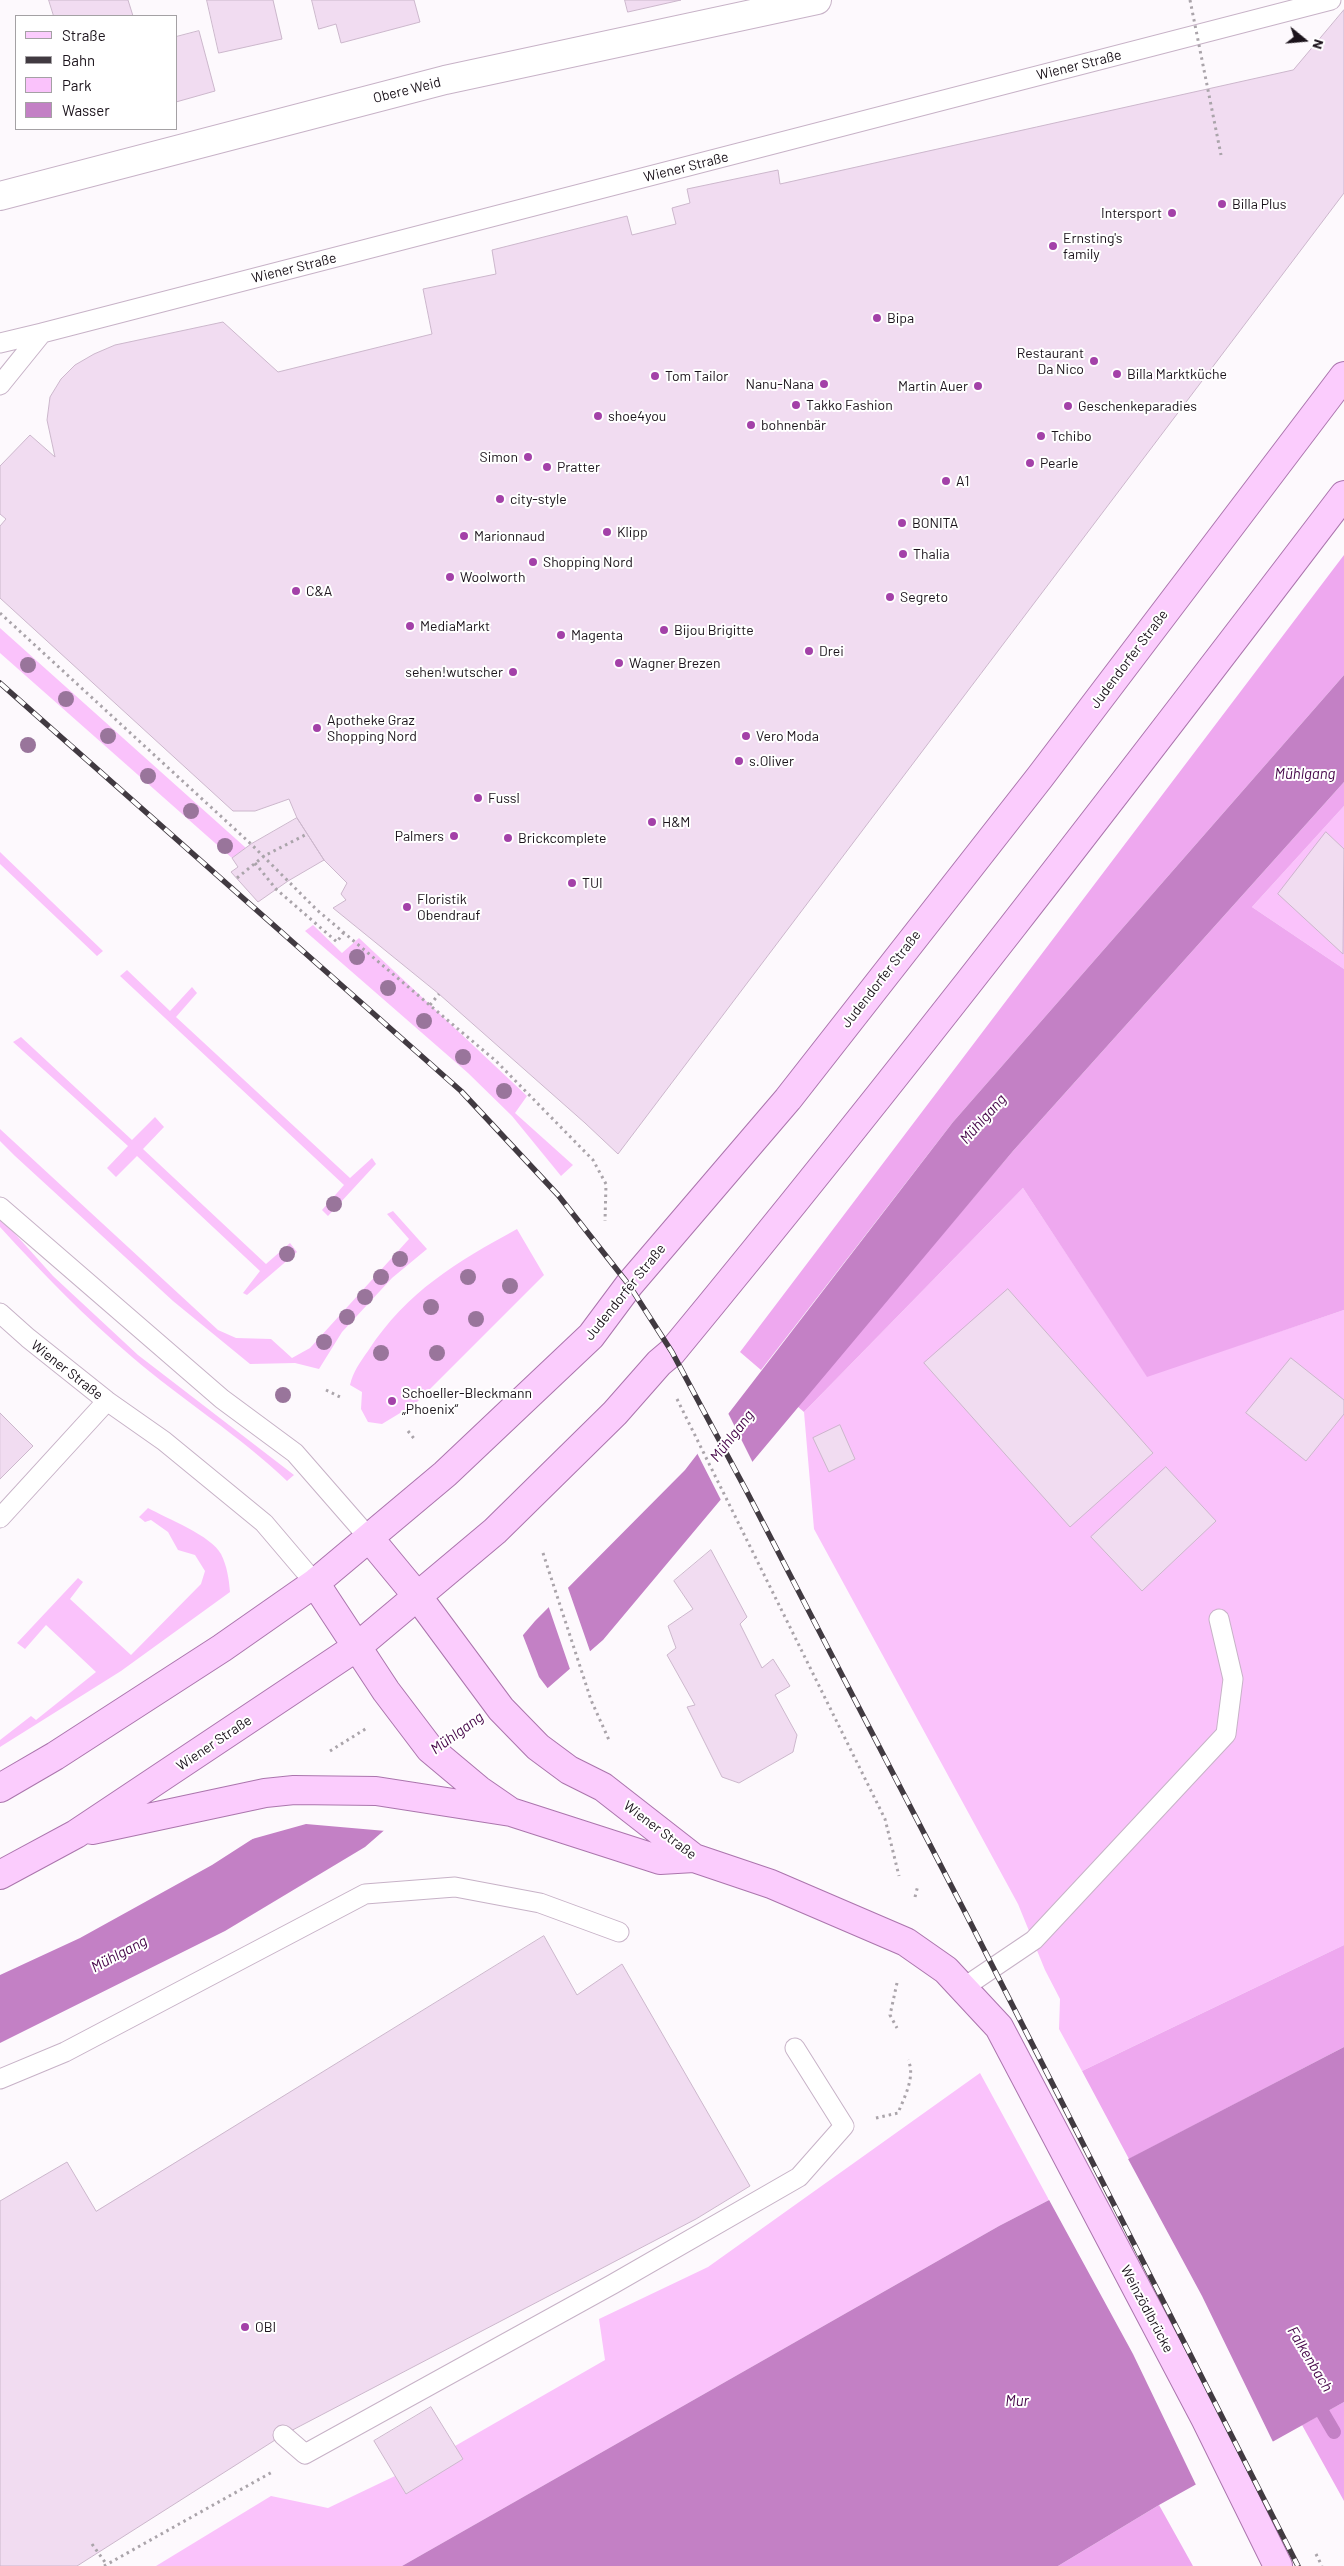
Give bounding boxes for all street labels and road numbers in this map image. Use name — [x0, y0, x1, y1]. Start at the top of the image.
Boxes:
street label: Wiener Straße — [1035, 46, 1123, 84]
street label: Obere Weid — [371, 73, 443, 107]
street label: Wiener Straße — [642, 148, 730, 186]
street label: Wiener Straße — [250, 249, 338, 287]
street label: Judendorfer Straße — [1086, 606, 1172, 712]
street label: Judendorfer Straße — [838, 927, 924, 1031]
street label: Judendorfer Straße — [581, 1240, 669, 1344]
street label: Wiener Straße — [28, 1337, 106, 1403]
street label: Wiener Straße — [173, 1712, 255, 1774]
street label: Wiener Straße — [620, 1797, 700, 1863]
street label: Weinzödlbrücke — [1117, 2262, 1177, 2356]

